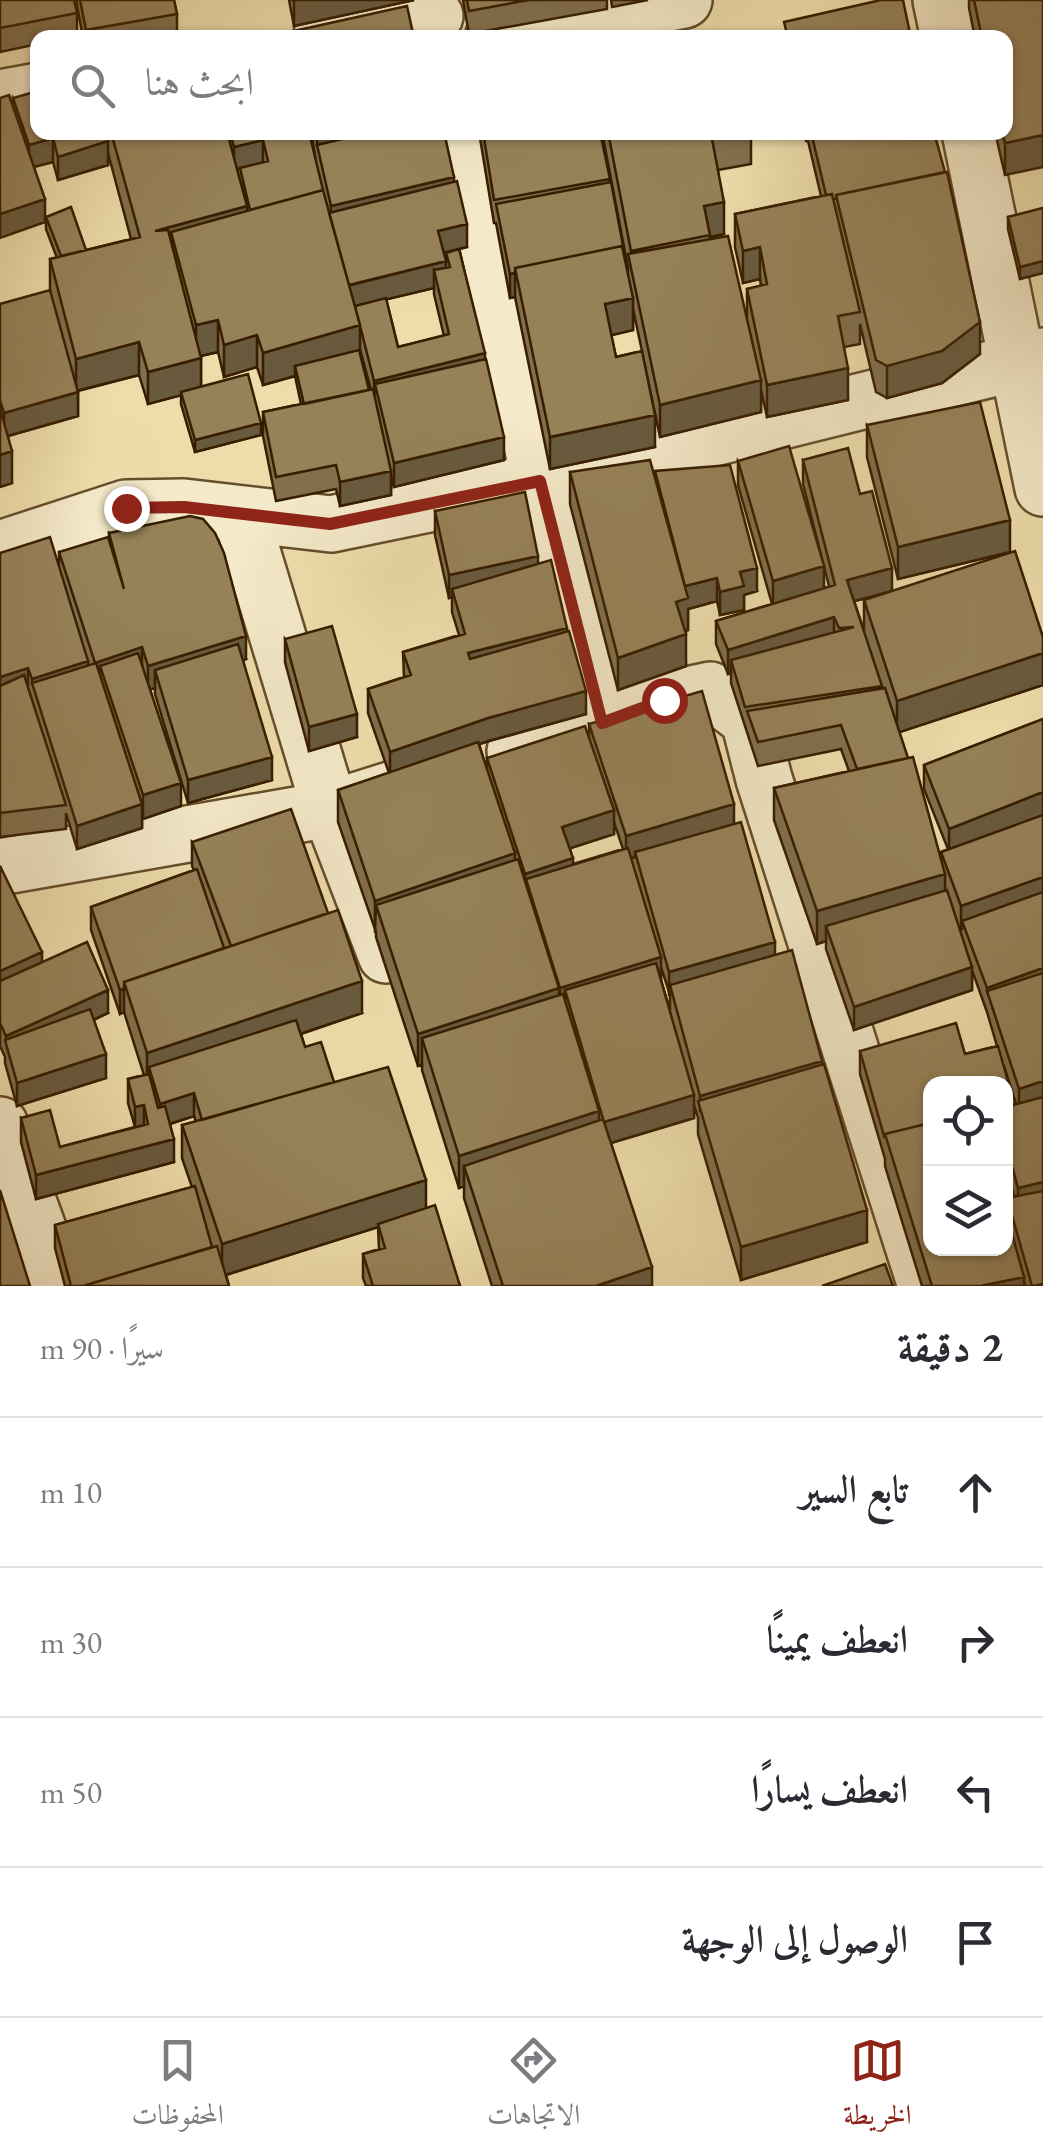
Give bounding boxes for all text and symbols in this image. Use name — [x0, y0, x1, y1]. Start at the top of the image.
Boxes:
search box — [30, 30, 1013, 140]
text: ابحث هنا — [145, 57, 254, 106]
icon: search — [65, 58, 120, 113]
route end — [104, 486, 150, 532]
route start — [642, 678, 688, 724]
map controls — [923, 1076, 1013, 1256]
button: locate — [923, 1076, 1013, 1166]
button: layers — [923, 1166, 1013, 1256]
text: 2 دقيقة — [897, 1319, 1003, 1374]
text: سيرًا · 90 m — [40, 1327, 164, 1369]
text: تابع السير — [800, 1464, 908, 1513]
icon: ahead — [948, 1465, 1003, 1520]
text: 10 m — [40, 1471, 102, 1513]
text: انعطف يمينًا — [767, 1614, 908, 1663]
icon: right — [948, 1615, 1003, 1670]
text: 30 m — [40, 1621, 102, 1663]
text: انعطف يسارًا — [751, 1764, 908, 1813]
icon: left — [948, 1765, 1003, 1820]
text: 50 m — [40, 1771, 102, 1813]
text: الوصول إلى الوجهة — [682, 1914, 908, 1963]
icon: arrive — [948, 1915, 1003, 1970]
tab: المحفوظات — [132, 2033, 224, 2142]
tab: الاتجاهات — [487, 2033, 580, 2142]
tab: الخريطة — [843, 2033, 911, 2142]

